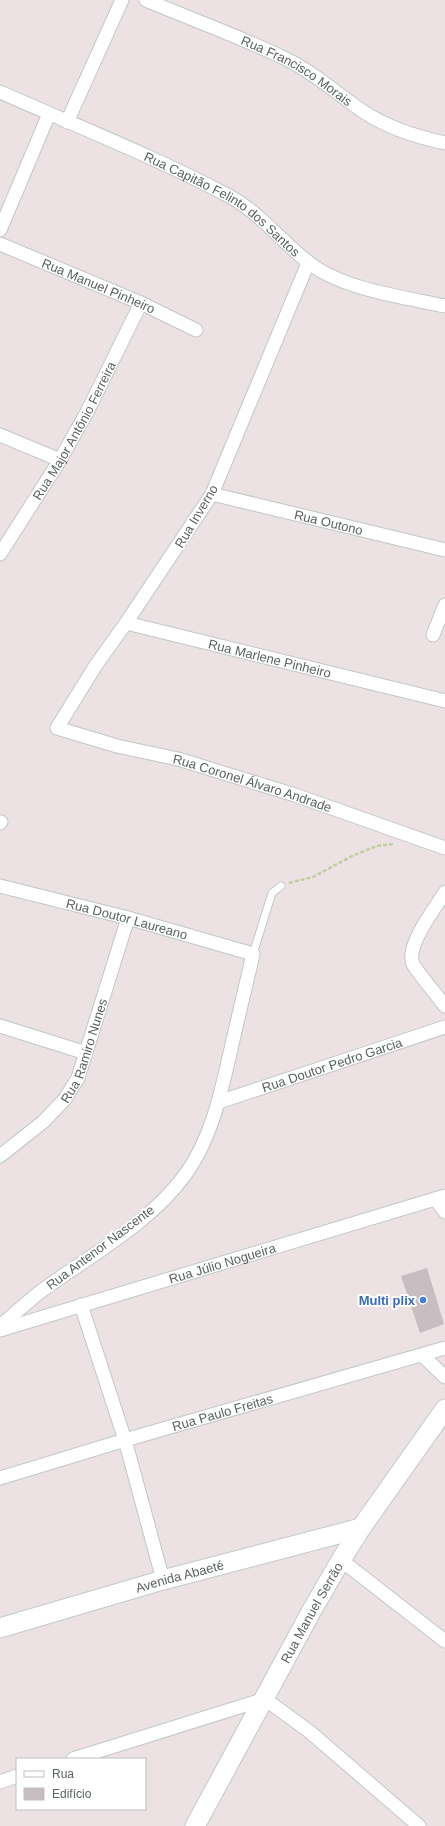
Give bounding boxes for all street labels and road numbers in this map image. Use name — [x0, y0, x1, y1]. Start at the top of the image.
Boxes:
street label: Rua Francisco Morais — [239, 33, 355, 109]
street label: Rua Capitão Felinto dos Santos — [142, 149, 303, 260]
street label: Rua Manuel Pinheiro — [40, 255, 157, 317]
street label: Rua Major Antônio Ferreira — [30, 358, 119, 503]
street label: Rua Inverno — [172, 482, 221, 550]
street label: Rua Outono — [293, 507, 364, 538]
street label: Rua Marlene Pinheiro — [207, 636, 333, 681]
street label: Rua Coronel Álvaro Andrade — [172, 751, 334, 815]
street label: Rua Doutor Laureano — [64, 896, 189, 943]
street label: Rua Ramiro Nunes — [57, 996, 111, 1106]
street label: Rua Doutor Pedro Garcia — [260, 1035, 405, 1095]
street label: Rua Antenor Nascente — [44, 1202, 157, 1293]
street label: Rua Júlio Nogueira — [167, 1240, 278, 1287]
street label: Rua Paulo Freitas — [170, 1391, 275, 1434]
street label: Avenida Abaeté — [134, 1557, 226, 1596]
street label: Rua Manuel Serrão — [278, 1560, 346, 1666]

